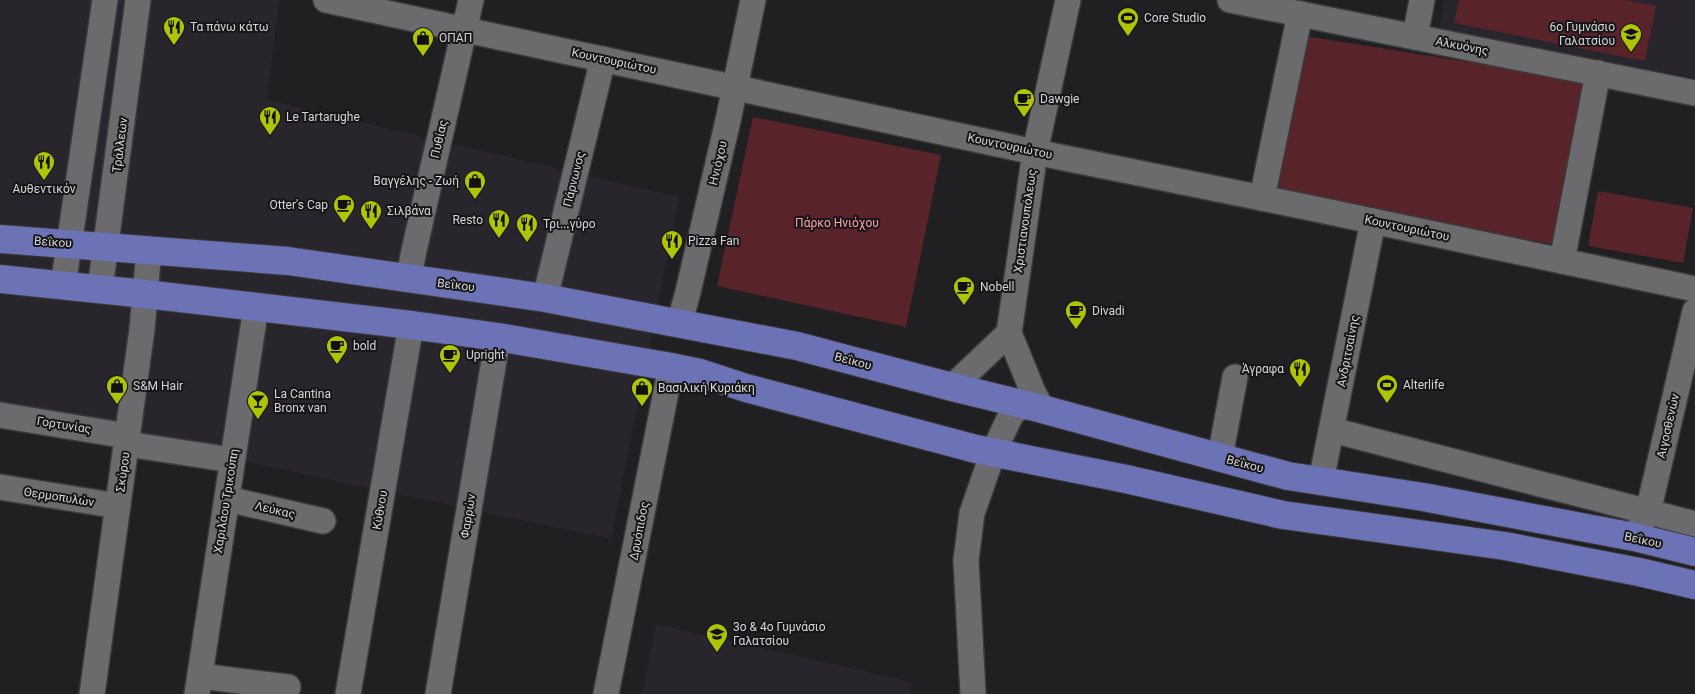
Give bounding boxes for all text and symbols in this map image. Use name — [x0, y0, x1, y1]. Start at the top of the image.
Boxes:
sports icon: Core Studio — [1116, 6, 1140, 37]
place label: Core Studio — [1144, 11, 1206, 25]
restaurant icon: Τα πάνω κάτω — [162, 15, 186, 46]
place label: Τα πάνω κάτω — [190, 20, 269, 34]
place label: 6ο Γυμνάσιο Γαλατσίου — [1549, 20, 1615, 48]
school or university icon: 6ο Γυμνάσιο Γαλατσίου — [1619, 22, 1643, 53]
shop icon: ΟΠΑΠ — [411, 26, 435, 57]
place label: ΟΠΑΠ — [439, 31, 472, 45]
street label: Αλκυόνης — [1434, 34, 1490, 58]
street label: Κουντουριώτου — [570, 45, 658, 77]
cafe icon: Dawgie — [1012, 87, 1036, 118]
place label: Dawgie — [1040, 92, 1079, 106]
restaurant icon: Le Tartarughe — [258, 105, 282, 136]
place label: Le Tartarughe — [286, 110, 360, 124]
street label: Τράλλεων — [110, 117, 130, 173]
street label: Πυθίας — [428, 118, 450, 160]
street label: Κουντουριώτου — [966, 130, 1054, 162]
street label: Ηνιόχου — [706, 139, 730, 187]
restaurant icon: Αυθεντικόν — [32, 150, 56, 181]
street label: Πάρνωνος — [560, 150, 588, 208]
street label: Χριστιανουπόλεως — [1011, 168, 1039, 274]
shop icon: Βαγγέλης - Ζωή — [463, 169, 487, 200]
place label: Βαγγέλης - Ζωή — [373, 174, 459, 188]
place label: Αυθεντικόν — [13, 182, 76, 196]
cafe icon: Otter's Cap — [332, 193, 356, 224]
place label: Otter's Cap — [269, 198, 328, 212]
restaurant icon: Σιλβάνα — [359, 199, 383, 230]
place label: Σιλβάνα — [387, 204, 431, 218]
restaurant icon: Resto — [487, 208, 511, 239]
restaurant icon: Τρι...γύρο — [515, 212, 539, 243]
street label: Κουντουριώτου — [1363, 212, 1451, 244]
place label: Resto — [452, 213, 483, 227]
park label: Πάρκο Ηνιόχου — [795, 216, 879, 230]
place label: Τρι...γύρο — [543, 217, 596, 231]
restaurant icon: Pizza Fan — [660, 229, 684, 260]
street label: Βεΐκου — [34, 234, 72, 250]
place label: Pizza Fan — [688, 234, 740, 248]
cafe icon: Nobell — [952, 275, 976, 306]
street label: Βεΐκου — [436, 276, 476, 294]
place label: Nobell — [980, 280, 1014, 294]
cafe icon: Divadi — [1064, 299, 1088, 330]
place label: Divadi — [1092, 304, 1125, 318]
street label: Ανδριτσαίνης — [1334, 314, 1362, 388]
cafe icon: bold — [325, 334, 349, 365]
place label: bold — [353, 339, 376, 353]
cafe icon: Upright — [438, 343, 462, 374]
place label: Upright — [466, 348, 505, 362]
street label: Βεΐκου — [833, 349, 873, 373]
restaurant icon: Άγραφα — [1288, 357, 1312, 388]
place label: Άγραφα — [1242, 362, 1284, 376]
sports icon: Alterlife — [1375, 373, 1399, 404]
shop icon: S&M Hair — [105, 374, 129, 405]
shop icon: Βασιλική Κυριάκη — [630, 376, 654, 407]
place label: Alterlife — [1403, 378, 1444, 392]
place label: S&M Hair — [133, 379, 183, 393]
place label: Βασιλική Κυριάκη — [658, 381, 755, 395]
place label: La Cantina Bronx van — [274, 387, 331, 415]
bar icon: La Cantina Bronx van — [246, 389, 270, 420]
street label: Αιγοσθενών — [1654, 392, 1682, 460]
street label: Γορτυνίας — [36, 414, 92, 436]
street label: Χαριλάου Τρικούπη — [211, 448, 241, 554]
street label: Σκύρου — [113, 451, 133, 493]
street label: Βεΐκου — [1225, 452, 1265, 476]
street label: Θερμοπυλών — [23, 485, 95, 510]
street label: Κύθνου — [370, 489, 390, 531]
street label: Φαρρών — [458, 493, 478, 539]
street label: Λεύκας — [254, 499, 296, 521]
street label: Δρυόπιδος — [626, 500, 652, 562]
street label: Βεΐκου — [1623, 529, 1663, 551]
place label: 3ο & 4ο Γυμνάσιο Γαλατσίου — [733, 620, 826, 648]
school or university icon: 3ο & 4ο Γυμνάσιο Γαλατσίου — [705, 622, 729, 653]

